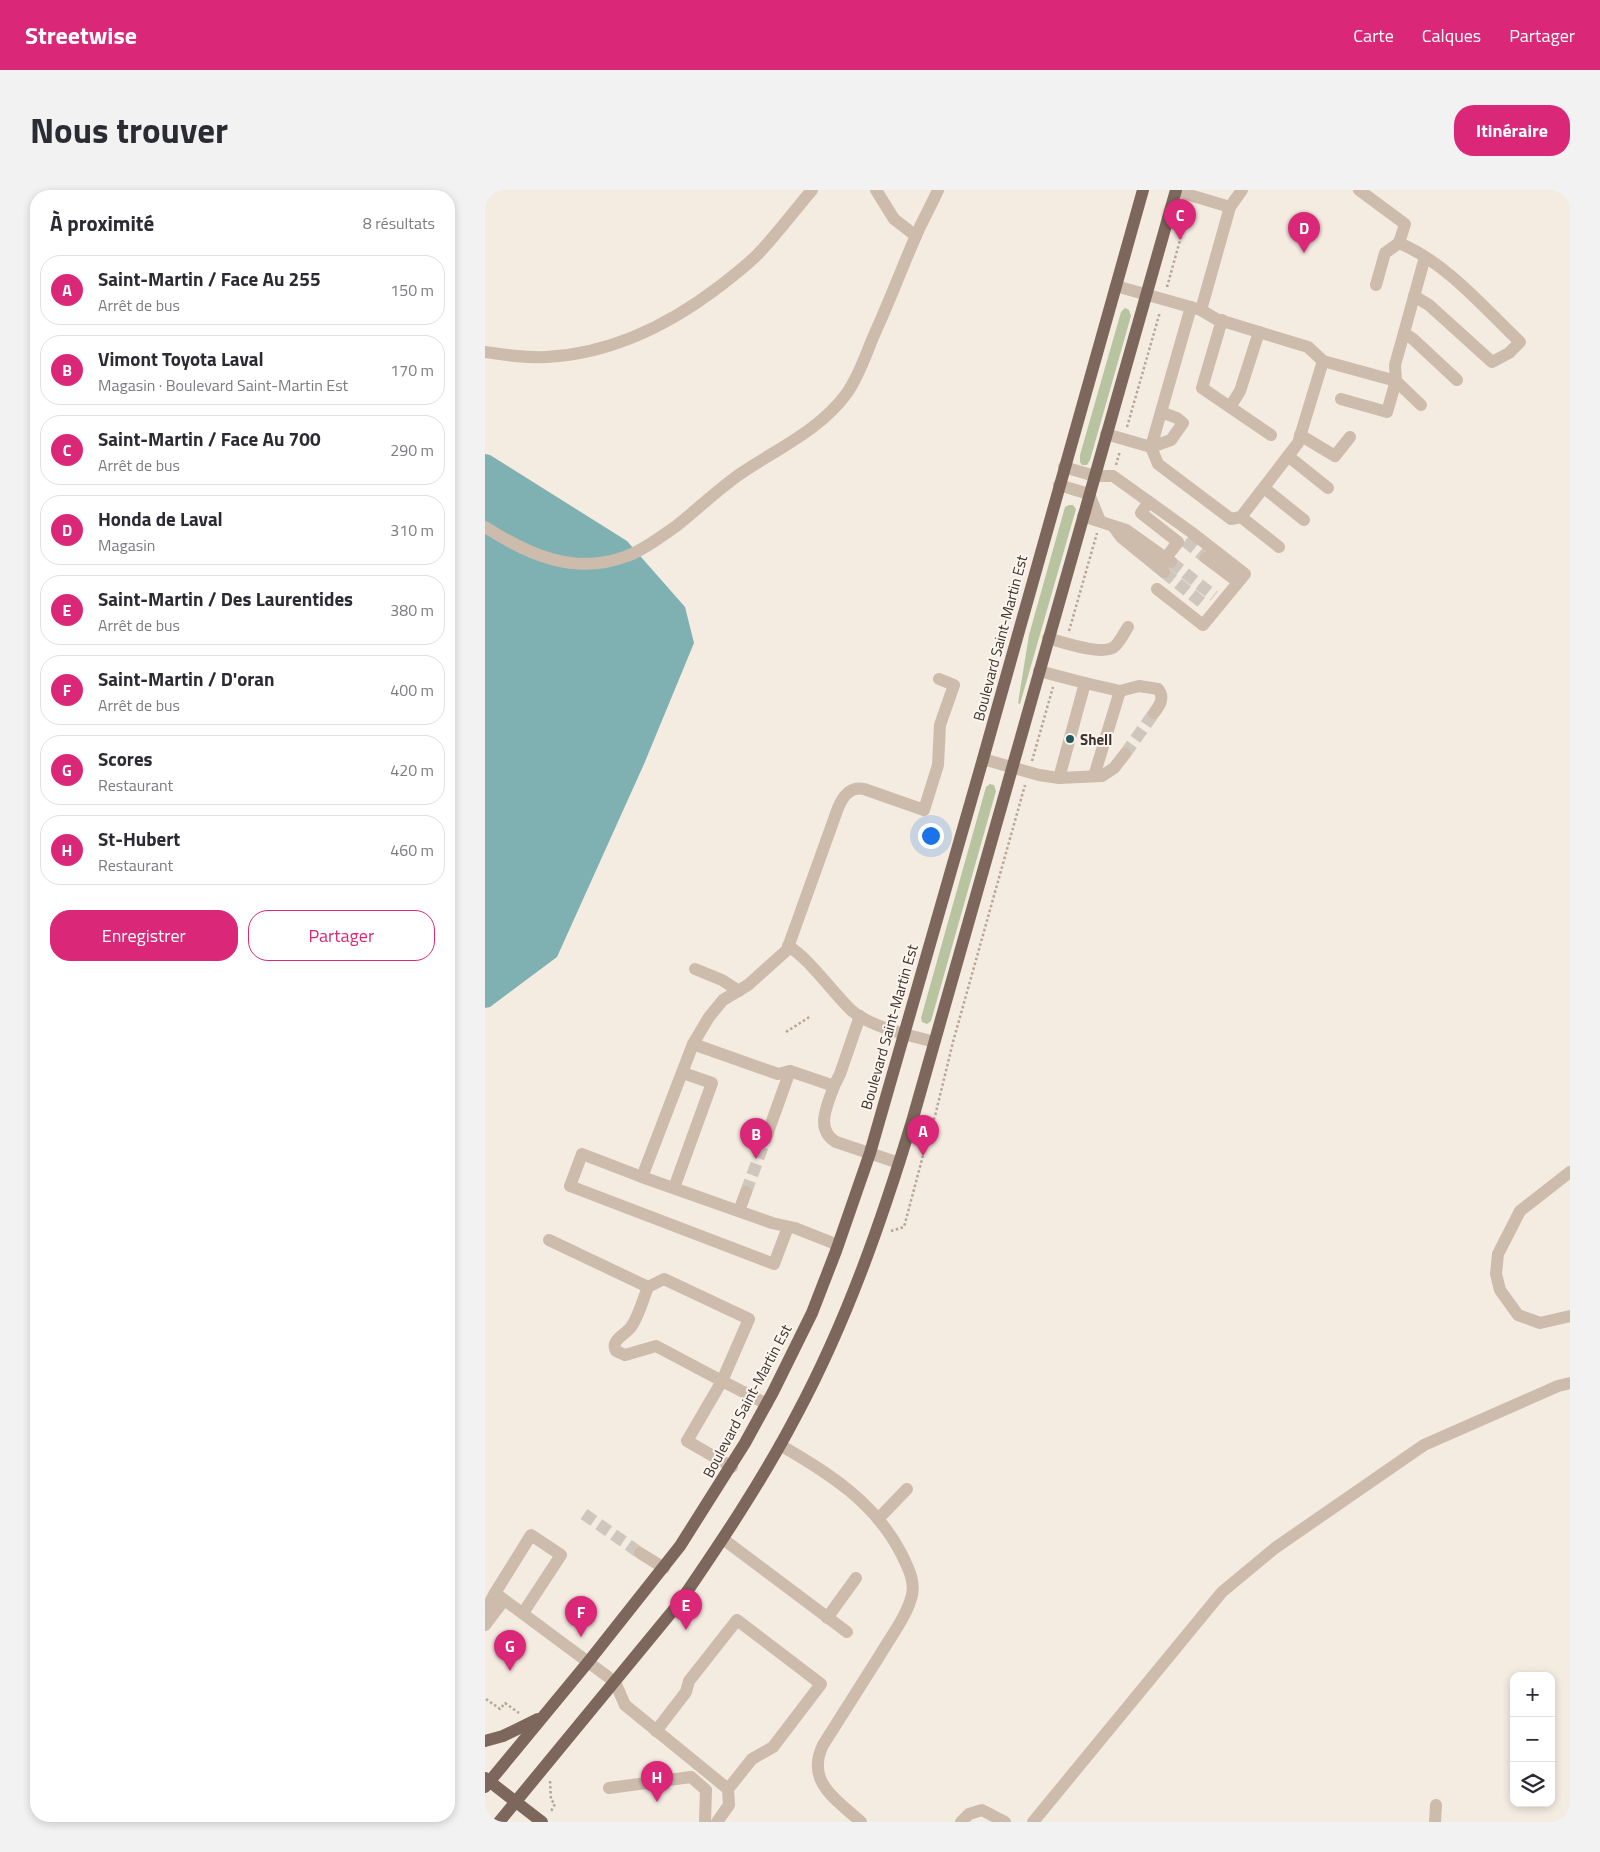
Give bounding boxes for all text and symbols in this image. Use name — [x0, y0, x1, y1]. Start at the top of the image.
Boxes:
text: Streetwise — [25, 17, 137, 53]
text: Carte — [1353, 22, 1394, 49]
text: Calques — [1422, 22, 1481, 49]
text: Partager — [1509, 22, 1575, 49]
text: Nous trouver — [30, 103, 228, 157]
button: Itinéraire — [1454, 105, 1570, 156]
pin: C — [1164, 199, 1196, 240]
text: À proximité — [50, 207, 154, 239]
text: 8 résultats — [363, 211, 435, 235]
pin: D — [1288, 212, 1320, 253]
text: Saint-Martin / Face Au 255 — [98, 264, 321, 293]
text: A — [62, 278, 72, 302]
text: 150 m — [390, 278, 434, 302]
text: Arrêt de bus — [98, 293, 180, 317]
text: Vimont Toyota Laval — [98, 344, 264, 373]
text: B — [62, 358, 72, 382]
text: 170 m — [390, 358, 434, 382]
text: Magasin · Boulevard Saint-Martin Est — [98, 373, 348, 397]
text: Saint-Martin / Face Au 700 — [98, 424, 321, 453]
text: C — [63, 438, 71, 462]
text: 290 m — [390, 438, 434, 462]
text: Arrêt de bus — [98, 453, 180, 477]
text: Honda de Laval — [98, 504, 223, 533]
text: D — [62, 518, 72, 542]
text: 310 m — [390, 518, 434, 542]
text: Magasin — [98, 533, 155, 557]
street label: Boulevard Saint-Martin Est — [967, 552, 1033, 724]
text: Saint-Martin / Des Laurentides — [98, 584, 353, 613]
text: E — [63, 598, 71, 622]
text: 380 m — [390, 598, 434, 622]
text: Arrêt de bus — [98, 613, 180, 637]
text: Saint-Martin / D'oran — [98, 664, 275, 693]
text: F — [63, 678, 71, 702]
text: 400 m — [390, 678, 434, 702]
text: Arrêt de bus — [98, 693, 180, 717]
place label: Shell — [1080, 728, 1112, 751]
marker: Shell — [1064, 733, 1076, 745]
text: Scores — [98, 744, 153, 773]
text: G — [62, 758, 72, 782]
text: 420 m — [390, 758, 434, 782]
text: Restaurant — [98, 773, 173, 797]
your location — [918, 823, 944, 849]
text: St-Hubert — [98, 824, 180, 853]
text: H — [62, 838, 72, 862]
text: 460 m — [390, 838, 434, 862]
text: Restaurant — [98, 853, 173, 877]
button: Enregistrer — [50, 910, 238, 961]
button: Partager — [248, 910, 435, 961]
street label: Boulevard Saint-Martin Est — [854, 941, 924, 1112]
pin: A — [907, 1115, 939, 1156]
pin: B — [740, 1118, 772, 1159]
street label: Boulevard Saint-Martin Est — [697, 1319, 798, 1482]
pin: E — [670, 1589, 702, 1630]
pin: F — [565, 1596, 597, 1637]
pin: G — [494, 1630, 526, 1671]
map controls — [1510, 1672, 1555, 1807]
button: + — [1510, 1672, 1555, 1717]
button: − — [1510, 1717, 1555, 1762]
pin: H — [641, 1761, 673, 1802]
button: layers — [1510, 1762, 1555, 1807]

